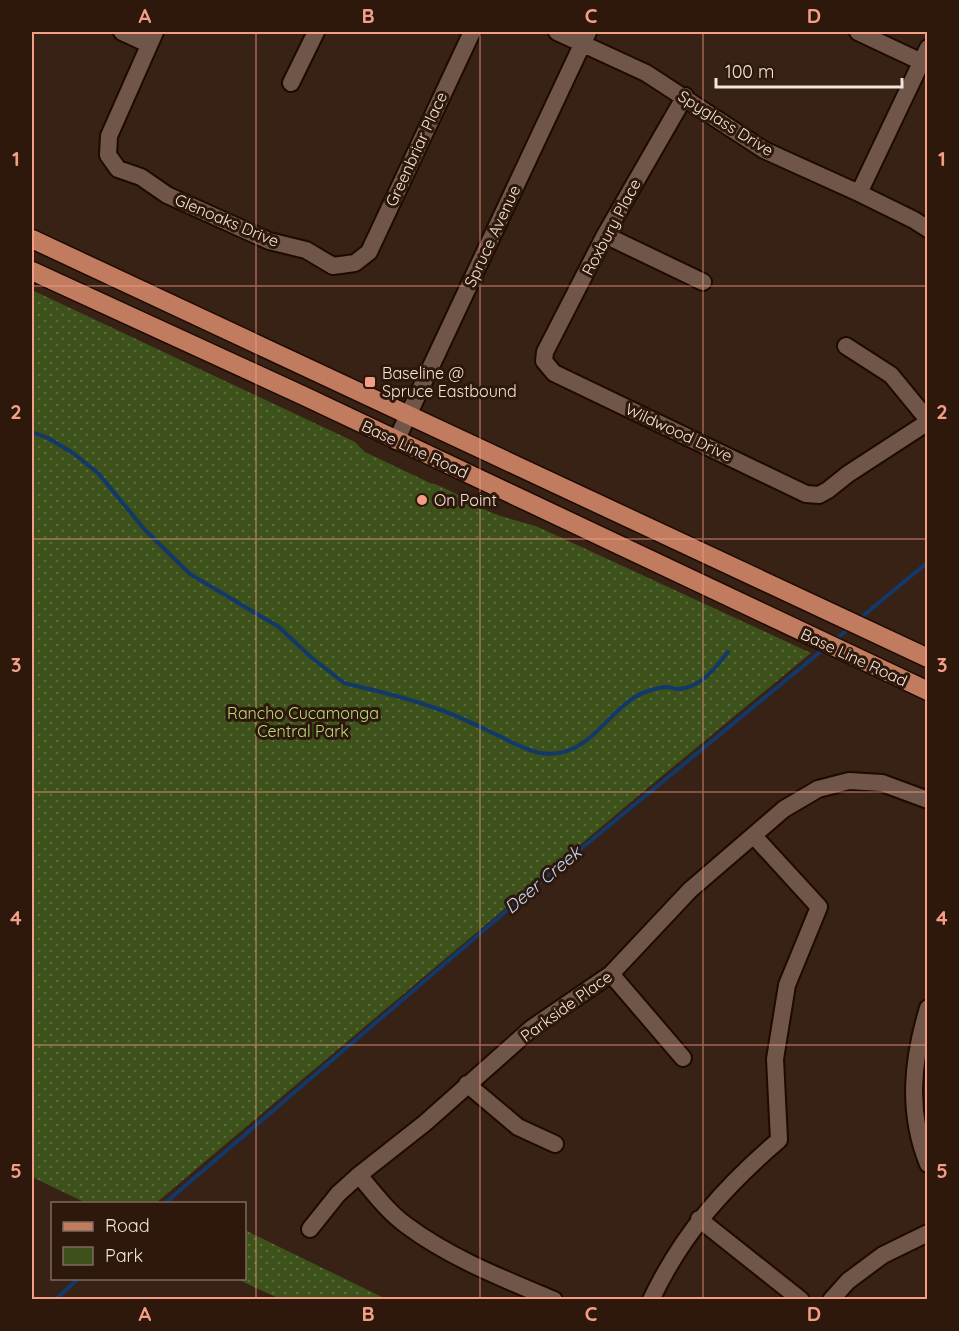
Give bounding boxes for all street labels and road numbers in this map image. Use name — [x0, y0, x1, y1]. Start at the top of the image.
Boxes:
street label: Spyglass Drive — [675, 86, 777, 160]
street label: Greenbriar Place — [381, 89, 451, 209]
street label: Roxbury Place — [577, 175, 645, 279]
street label: Spruce Avenue — [460, 182, 524, 290]
street label: Glenoaks Drive — [172, 189, 282, 251]
street label: Wildwood Drive — [622, 398, 736, 466]
street label: Base Line Road — [359, 416, 471, 482]
street label: Base Line Road — [798, 624, 910, 690]
street label: Parkside Place — [516, 966, 616, 1046]

